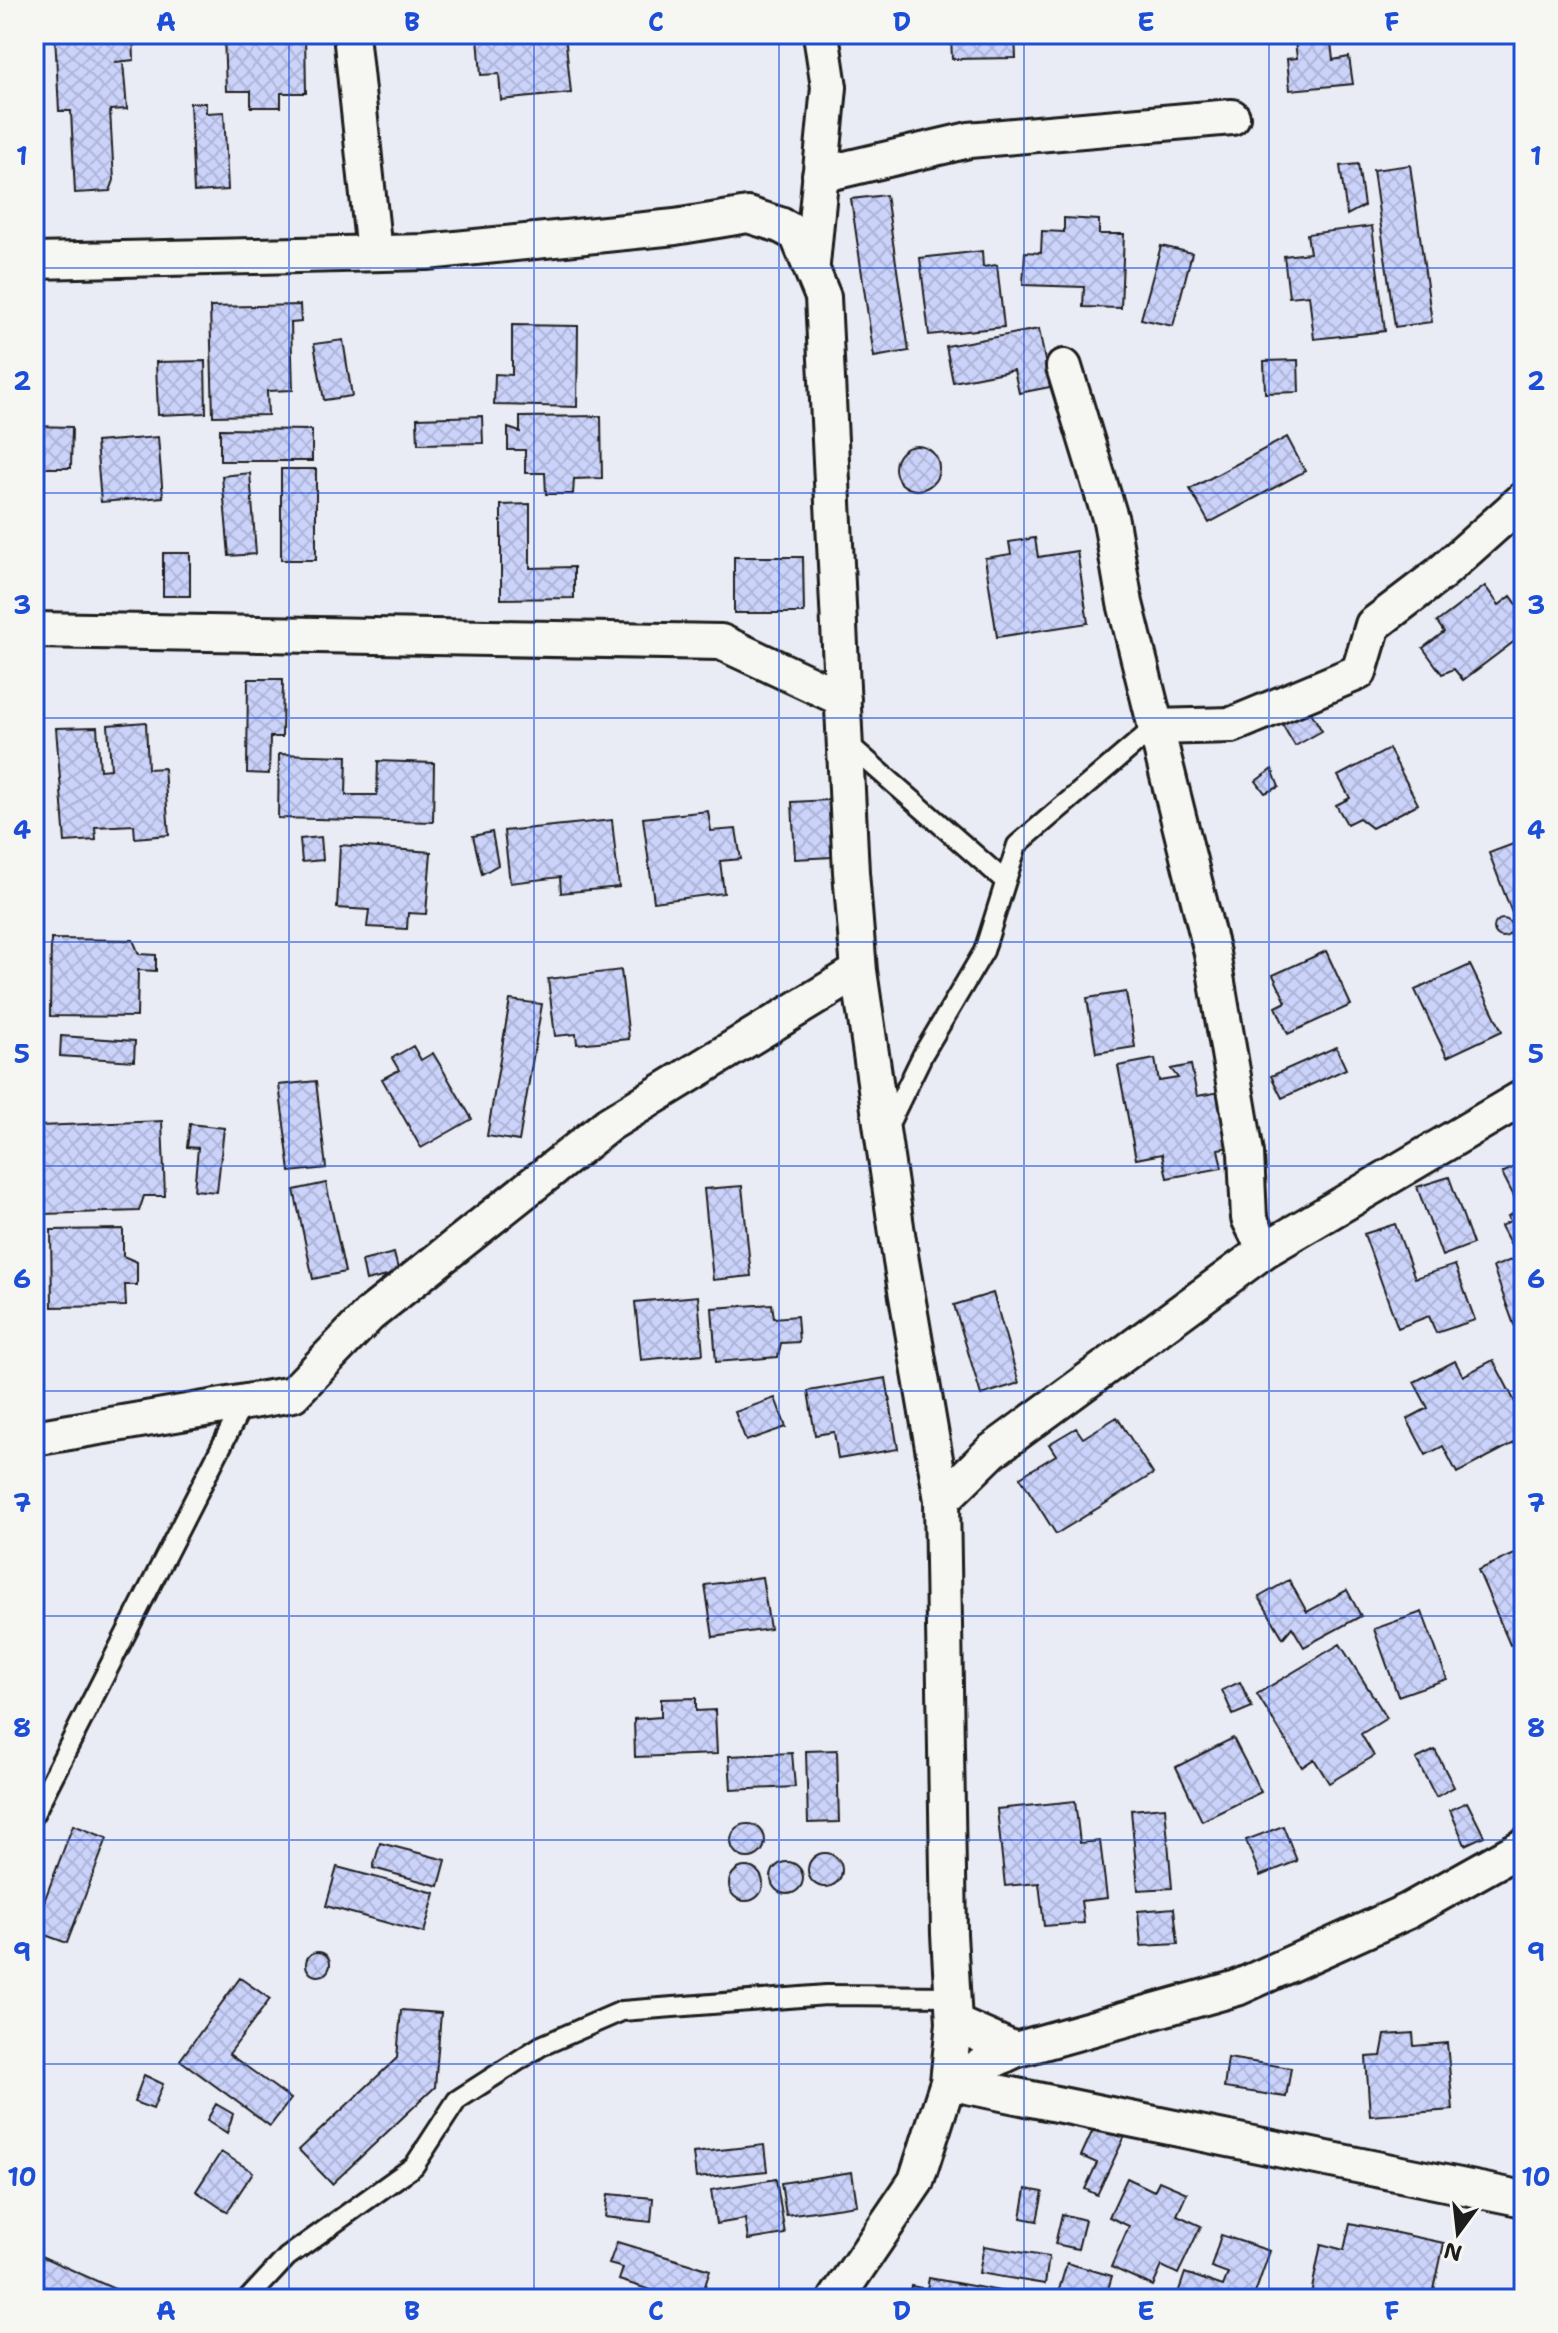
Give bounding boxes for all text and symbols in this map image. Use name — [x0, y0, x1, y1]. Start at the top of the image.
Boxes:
text: A — [156, 4, 176, 39]
text: B — [404, 4, 420, 39]
text: C — [648, 4, 664, 39]
text: D — [893, 4, 911, 39]
text: E — [1137, 4, 1155, 39]
text: F — [1384, 4, 1400, 39]
text: 1 — [16, 138, 28, 173]
text: 1 — [1530, 138, 1542, 173]
text: 2 — [13, 363, 31, 398]
text: 2 — [1527, 363, 1545, 398]
text: 3 — [13, 587, 31, 622]
text: 3 — [1527, 587, 1545, 622]
text: 4 — [13, 812, 31, 847]
text: 4 — [1527, 812, 1545, 847]
text: 5 — [14, 1036, 30, 1071]
text: 5 — [1528, 1036, 1544, 1071]
text: 6 — [13, 1261, 31, 1296]
text: 6 — [1527, 1261, 1545, 1296]
text: 7 — [13, 1485, 31, 1520]
text: 7 — [1527, 1485, 1545, 1520]
text: 8 — [13, 1710, 31, 1745]
text: 8 — [1527, 1710, 1545, 1745]
text: 9 — [13, 1934, 31, 1969]
text: 9 — [1527, 1934, 1545, 1969]
text: 10 — [7, 2159, 37, 2194]
text: 10 — [1521, 2159, 1551, 2194]
north arrow — [1418, 2193, 1498, 2273]
text: N — [1441, 2236, 1465, 2268]
text: A — [156, 2293, 176, 2328]
text: B — [404, 2293, 420, 2328]
text: C — [648, 2293, 664, 2328]
text: D — [893, 2293, 911, 2328]
text: E — [1137, 2293, 1155, 2328]
text: F — [1384, 2293, 1400, 2328]

